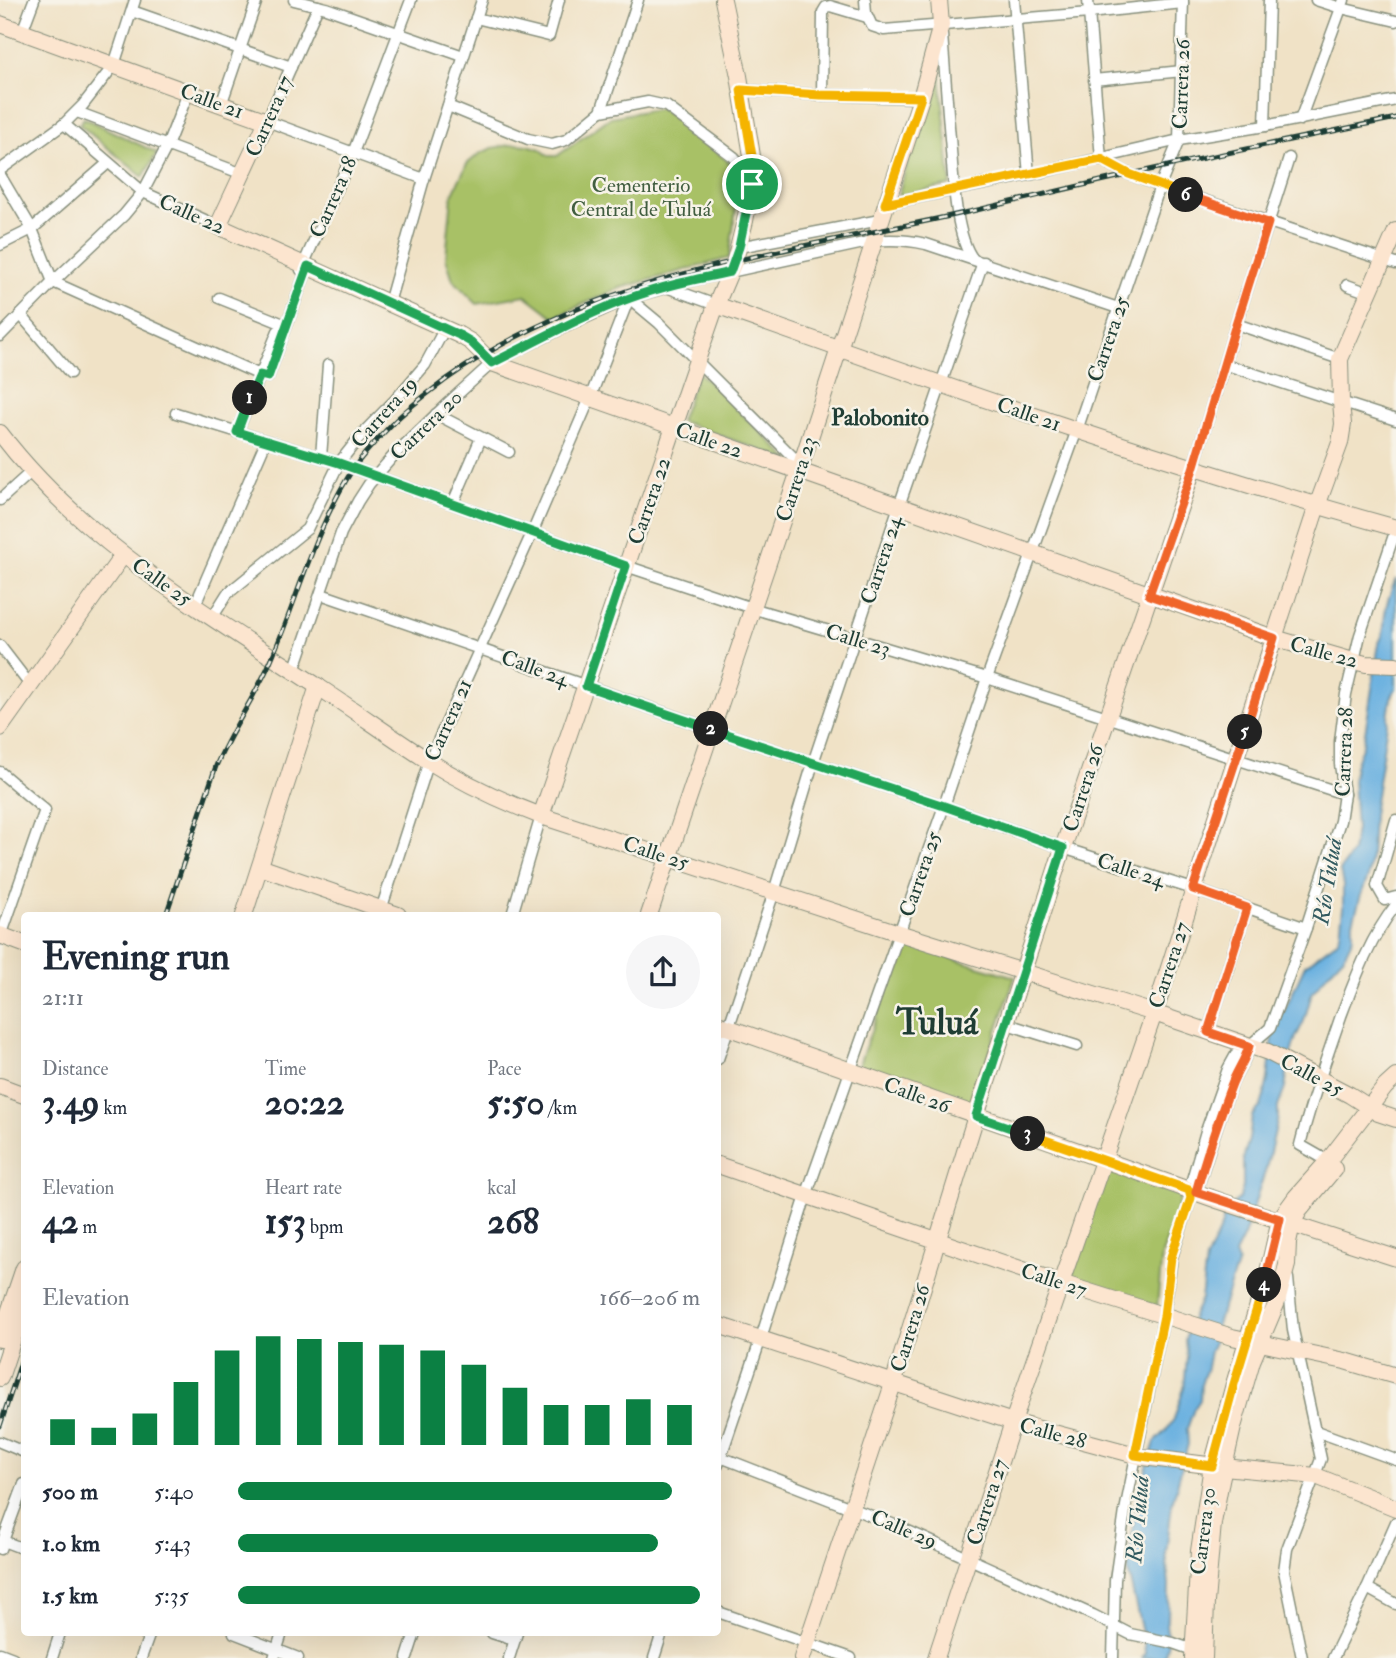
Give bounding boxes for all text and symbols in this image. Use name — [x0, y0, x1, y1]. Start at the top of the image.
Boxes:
street label: Carrera 26 — [1166, 37, 1197, 130]
street label: Carrera 17 — [240, 71, 299, 161]
street label: Calle 21 — [176, 78, 247, 125]
street label: Carrera 18 — [304, 152, 363, 242]
pin — [722, 154, 782, 214]
icon: arrive — [733, 165, 771, 203]
park label: Cementerio Central de Tuluá — [571, 172, 712, 223]
pin: 6 — [1168, 178, 1204, 212]
text: 6 — [1181, 182, 1190, 206]
street label: Calle 22 — [155, 188, 229, 241]
street label: Carrera 25 — [1081, 292, 1136, 386]
street label: Carrera 19 — [345, 371, 424, 454]
pin: 1 — [232, 380, 268, 416]
street label: Carrera 20 — [384, 384, 468, 467]
text: 1 — [246, 385, 253, 409]
street label: Calle 21 — [993, 391, 1064, 438]
district label: Palobonito — [831, 403, 929, 432]
street label: Calle 22 — [672, 416, 746, 464]
street label: Carrera 23 — [770, 433, 823, 525]
street label: Carrera 22 — [622, 454, 677, 548]
street label: Carrera 24 — [855, 511, 909, 608]
street label: Calle 25 — [126, 552, 198, 613]
street label: Calle 23 — [822, 618, 894, 663]
street label: Calle 22 — [1287, 631, 1361, 674]
street label: Calle 24 — [497, 644, 574, 694]
street label: Carrera 21 — [418, 675, 479, 766]
street label: Carrera 28 — [1329, 707, 1360, 797]
pin: 2 — [694, 712, 728, 746]
pin: 5 — [1228, 714, 1262, 750]
text: 2 — [706, 716, 715, 740]
text: 5 — [1240, 719, 1249, 743]
street label: Carrera 26 — [1057, 740, 1111, 835]
street label: Carrera 25 — [893, 827, 948, 921]
street label: Calle 25 — [620, 830, 693, 877]
water label: Río Tuluá — [1306, 833, 1349, 927]
street label: Calle 24 — [1093, 847, 1170, 895]
street label: Carrera 27 — [1143, 918, 1196, 1012]
text: Evening run — [42, 933, 230, 981]
button: share — [626, 935, 700, 1009]
text: 21:11 — [42, 983, 84, 1012]
district label: Tuluá — [895, 1001, 980, 1045]
street label: Calle 25 — [1276, 1048, 1349, 1104]
text: Distance — [42, 1057, 108, 1081]
text: Time — [265, 1057, 306, 1081]
text: Pace — [487, 1057, 521, 1081]
street label: Calle 26 — [880, 1071, 955, 1120]
text: 3.49 — [42, 1081, 100, 1125]
text: 20:22 — [265, 1081, 344, 1125]
text: 5:50 — [487, 1081, 544, 1125]
text: km — [100, 1096, 127, 1120]
text: /km — [544, 1096, 577, 1120]
pin: 3 — [1010, 1116, 1046, 1152]
text: 3 — [1024, 1121, 1031, 1145]
text: Elevation — [42, 1176, 114, 1200]
text: Heart rate — [265, 1176, 342, 1200]
text: kcal — [487, 1176, 516, 1200]
text: 42 — [42, 1200, 79, 1244]
text: 153 — [265, 1200, 306, 1244]
text: 268 — [487, 1200, 539, 1244]
text: m — [79, 1215, 97, 1239]
text: bpm — [306, 1215, 344, 1239]
street label: Calle 27 — [1017, 1257, 1091, 1304]
pin: 4 — [1246, 1268, 1282, 1302]
text: 4 — [1258, 1272, 1269, 1296]
street label: Carrera 26 — [884, 1280, 937, 1375]
text: Elevation — [42, 1283, 130, 1312]
text: 166–206 m — [599, 1283, 700, 1312]
street label: Calle 28 — [1016, 1412, 1089, 1455]
street label: Carrera 27 — [961, 1455, 1014, 1549]
water label: Río Tuluá — [1119, 1472, 1156, 1565]
text: 500 m — [42, 1477, 98, 1506]
text: 5:40 — [154, 1477, 194, 1506]
street label: Carrera 30 — [1185, 1486, 1222, 1576]
street label: Calle 29 — [867, 1504, 941, 1555]
text: 1.0 km — [42, 1529, 100, 1558]
text: 5:43 — [154, 1529, 191, 1558]
text: 1.5 km — [42, 1581, 98, 1610]
text: 5:35 — [154, 1581, 189, 1610]

